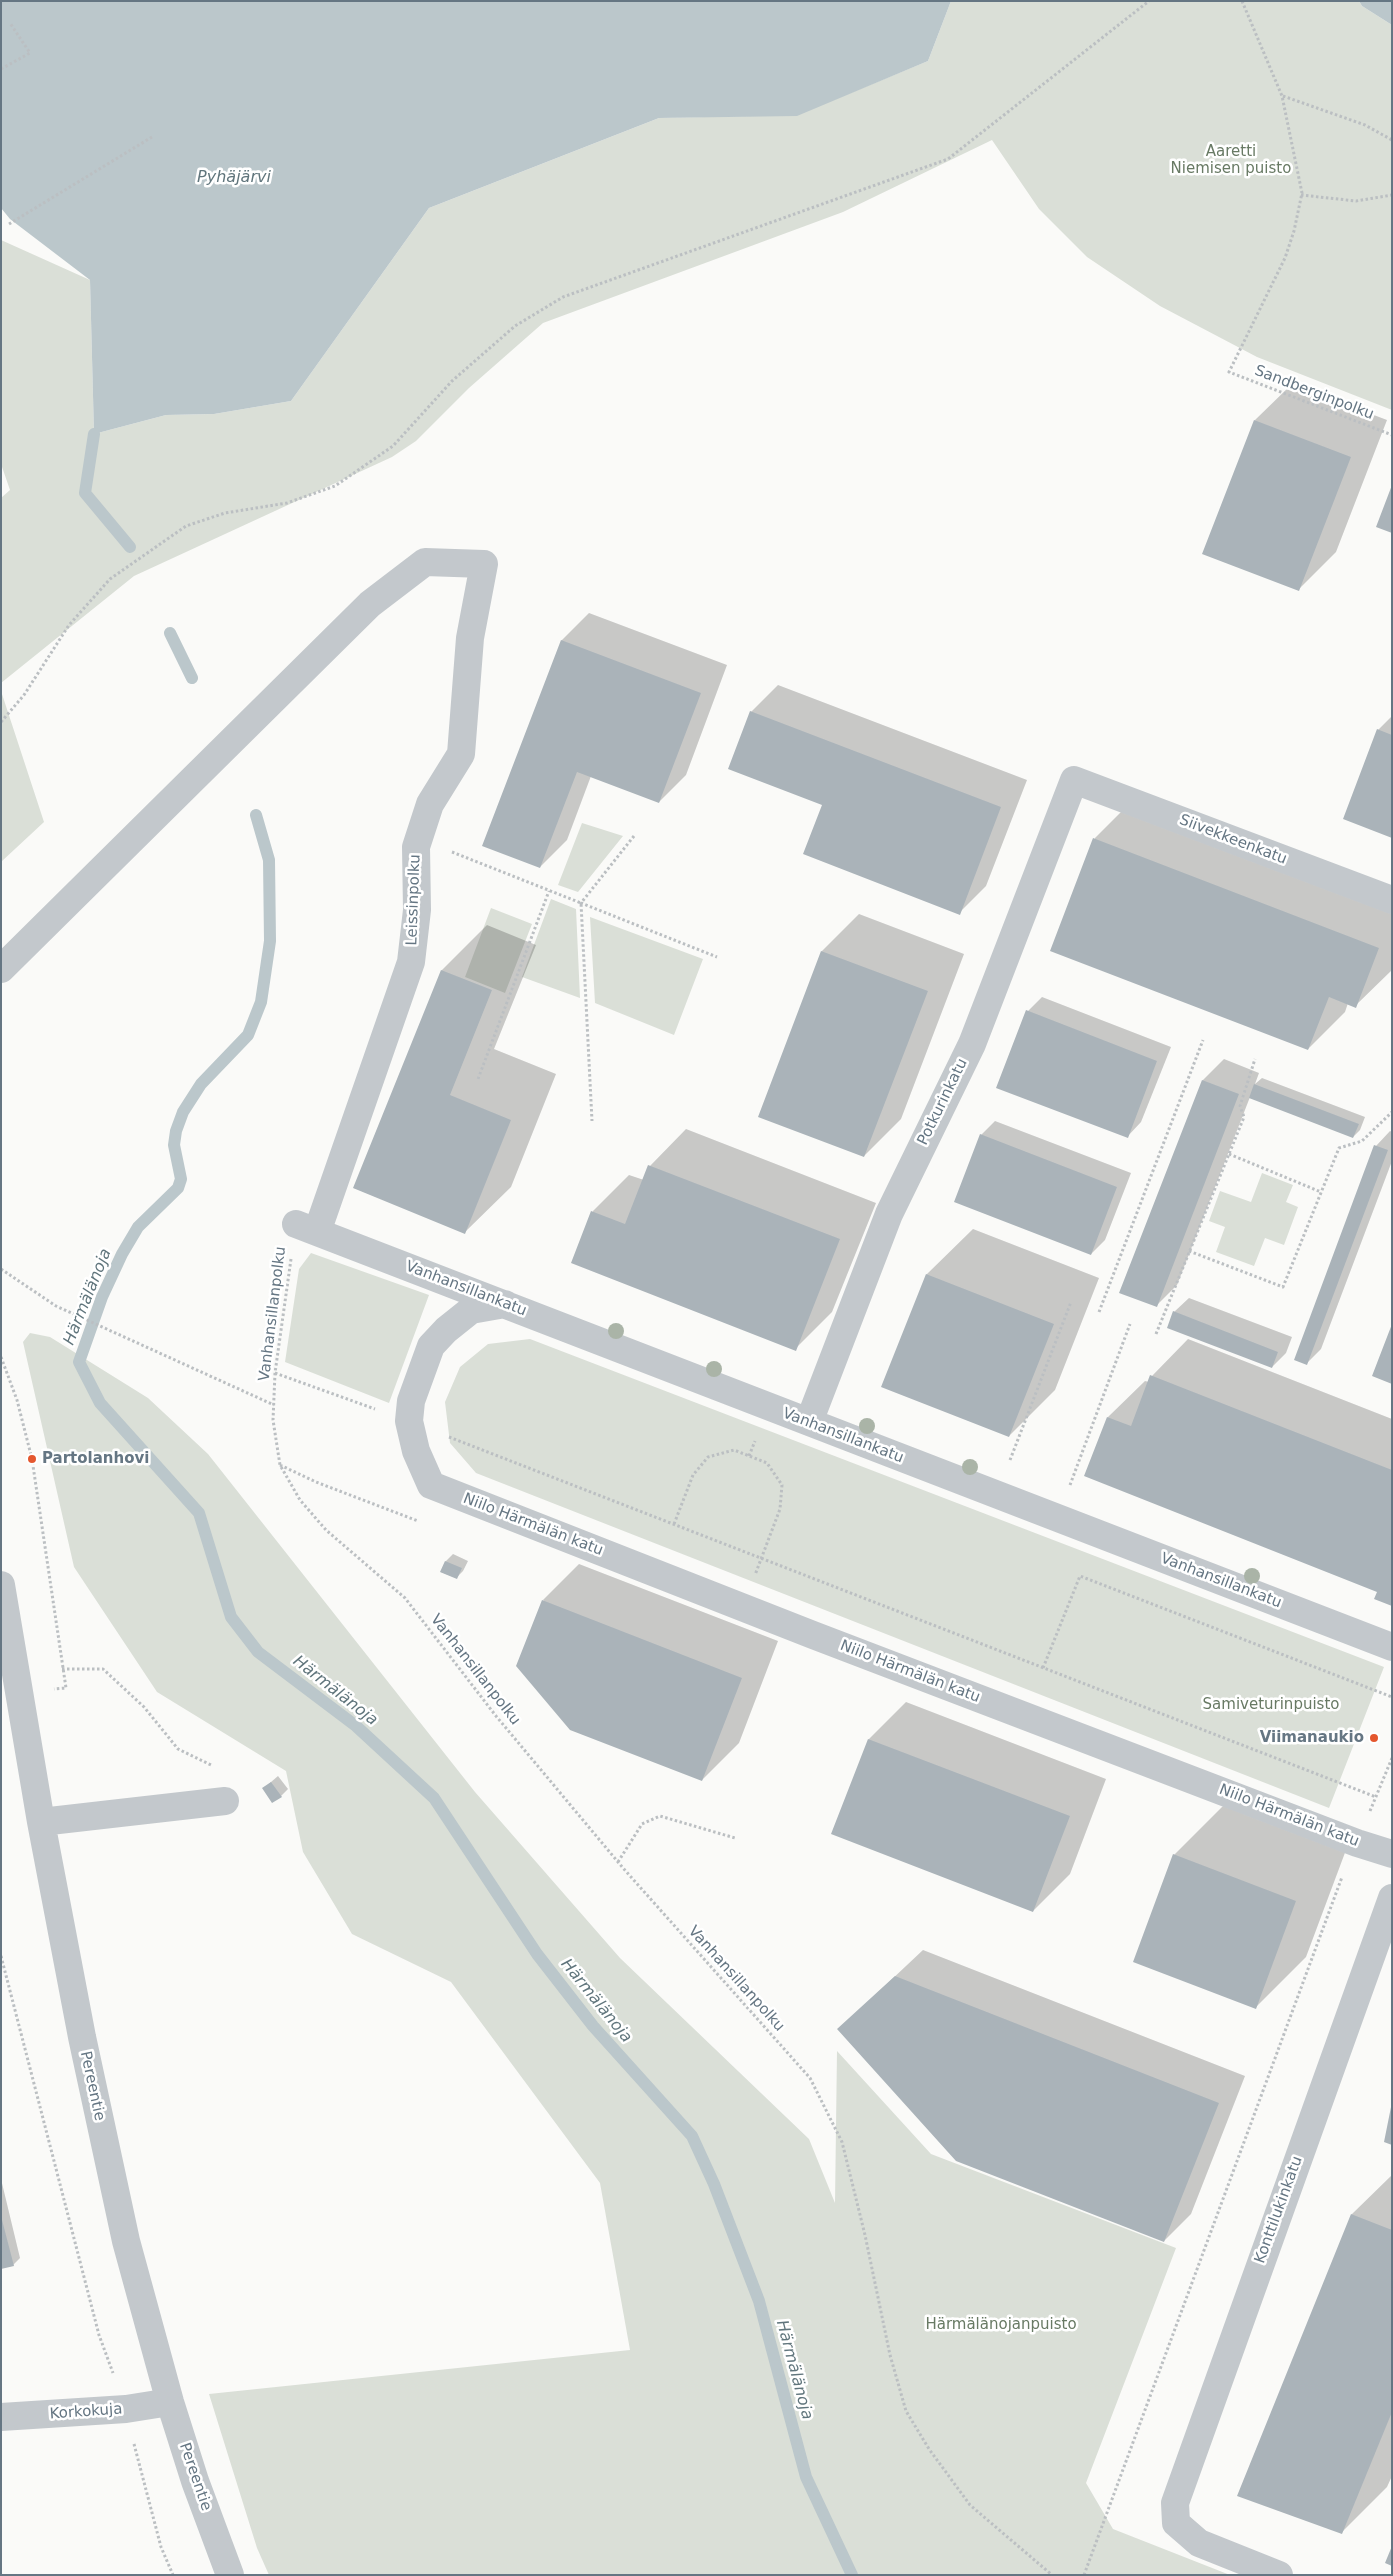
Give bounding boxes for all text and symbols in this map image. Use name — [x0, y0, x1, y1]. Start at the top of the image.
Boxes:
park label: Aaretti Niemisen puisto — [1171, 143, 1291, 178]
water label: Pyhäjärvi — [197, 168, 271, 188]
street label: Sandberginpolku — [1252, 362, 1376, 424]
street label: Siivekkeenkatu — [1177, 811, 1289, 869]
street label: Leissinpolku — [403, 854, 425, 946]
street label: Potkurinkatu — [914, 1056, 972, 1148]
water label: Härmälänoja — [60, 1246, 116, 1348]
street label: Vanhansillanpolku — [256, 1246, 290, 1382]
street label: Vanhansillankatu — [403, 1258, 529, 1320]
street label: Vanhansillankatu — [780, 1405, 906, 1467]
place label: Partolanhovi — [42, 1450, 149, 1468]
marker: Partolanhovi — [26, 1453, 38, 1465]
street label: Niilo Härmälän katu — [460, 1490, 606, 1560]
street label: Vanhansillankatu — [1158, 1550, 1284, 1612]
street label: Vanhansillanpolku — [426, 1611, 524, 1729]
street label: Niilo Härmälän katu — [837, 1637, 983, 1707]
water label: Härmälänoja — [289, 1652, 381, 1730]
park label: Samiveturinpuisto — [1203, 1696, 1339, 1714]
place label: Viimanaukio — [1260, 1729, 1364, 1747]
marker: Viimanaukio — [1368, 1732, 1380, 1744]
street label: Niilo Härmälän katu — [1216, 1781, 1362, 1851]
street label: Vanhansillanpolku — [684, 1923, 788, 2035]
water label: Härmälänoja — [556, 1955, 636, 2047]
street label: Pereentie — [76, 2049, 108, 2123]
street label: Konttilukinkatu — [1251, 2154, 1307, 2266]
park label: Härmälänojanpuisto — [925, 2316, 1077, 2334]
water label: Härmälänoja — [771, 2318, 817, 2422]
street label: Korkokuja — [49, 2400, 123, 2424]
street label: Pereentie — [175, 2441, 215, 2513]

